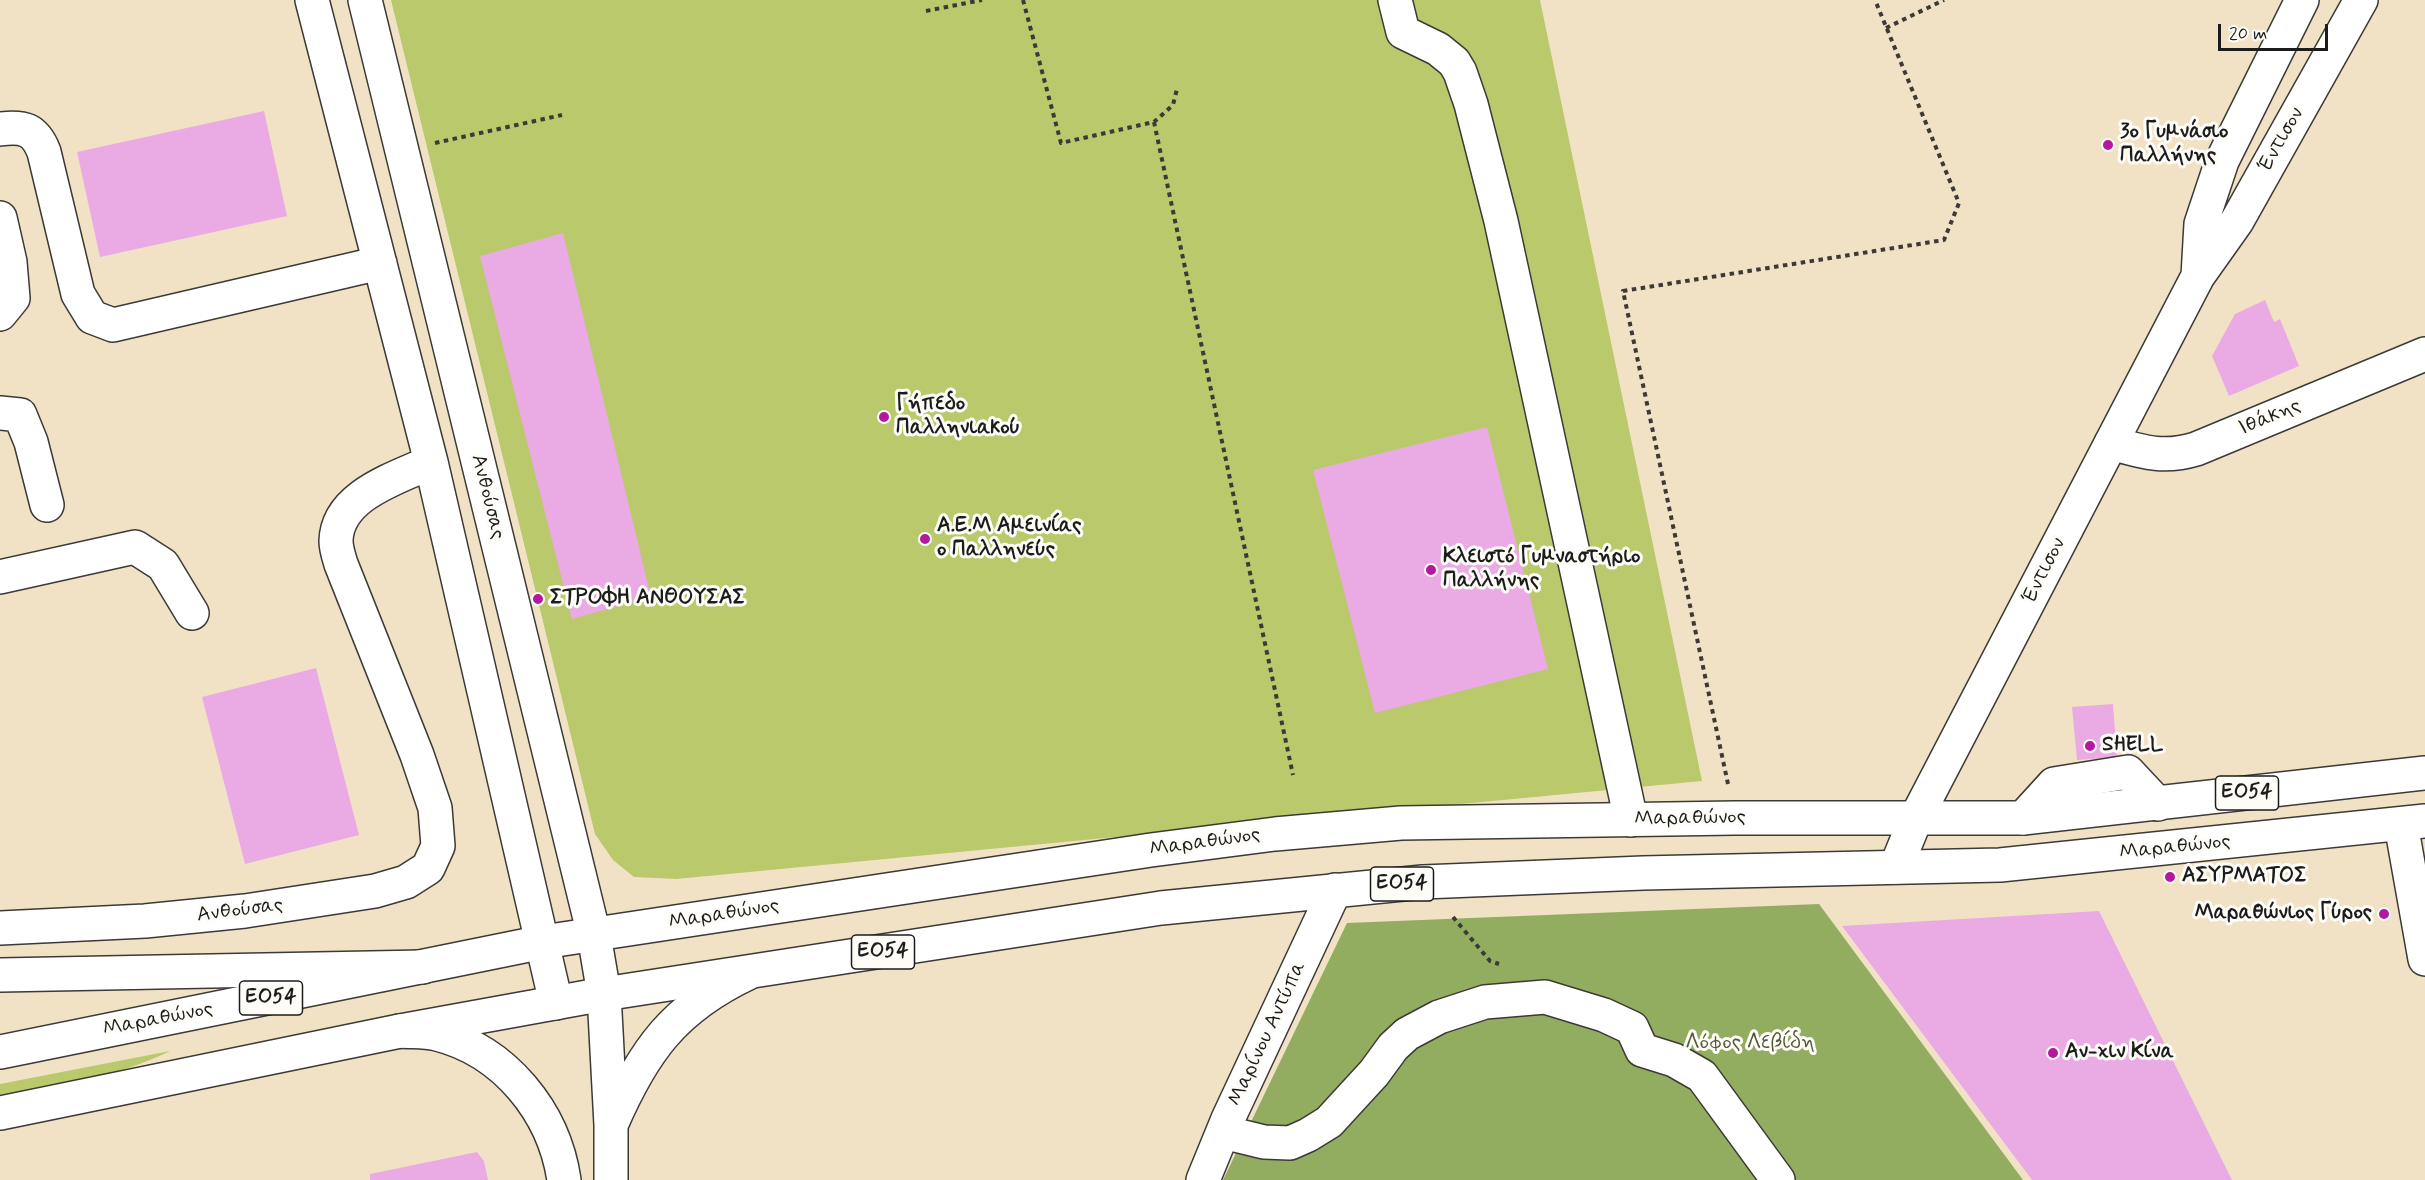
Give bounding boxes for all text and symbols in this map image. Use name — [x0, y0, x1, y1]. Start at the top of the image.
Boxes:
scale bar — [2221, 12, 2330, 50]
text: 20 m — [2229, 22, 2267, 46]
street label: Έντισον — [2254, 103, 2310, 177]
place label: 3ο Γυμνάσιο Παλλήνης — [2120, 120, 2228, 170]
marker: 3ο Γυμνάσιο Παλλήνης — [2101, 138, 2115, 152]
place label: Γήπεδο Παλληνιακού — [896, 392, 1020, 442]
street label: Ιθάκης — [2235, 394, 2305, 442]
marker: Γήπεδο Παλληνιακού — [877, 410, 891, 424]
street label: Ανθούσας — [464, 452, 510, 542]
place label: Α.Ε.Μ Αμεινίας ο Παλληνεύς — [937, 514, 1081, 564]
marker: Α.Ε.Μ Αμεινίας ο Παλληνεύς — [918, 532, 932, 546]
street label: Έντισον — [2018, 534, 2072, 608]
place label: Κλειστό Γυμναστήριο Παλλήνης — [1443, 545, 1640, 595]
marker: Κλειστό Γυμναστήριο Παλλήνης — [1424, 563, 1438, 577]
place label: ΣΤΡΟΦΗ ΑΝΘΟΥΣΑΣ — [550, 586, 745, 612]
marker: ΣΤΡΟΦΗ ΑΝΘΟΥΣΑΣ — [531, 592, 545, 606]
place label: SHELL — [2102, 733, 2163, 759]
marker: SHELL — [2083, 739, 2097, 753]
road number: ΕΟ54 — [2216, 776, 2278, 810]
street label: Μαραθώνος — [1634, 805, 1746, 833]
street label: Μαραθώνος — [1148, 823, 1262, 863]
street label: Μαραθώνος — [2118, 830, 2232, 866]
place label: ΑΣΥΡΜΑΤΟΣ — [2182, 864, 2307, 890]
road number: ΕΟ54 — [1370, 867, 1434, 901]
marker: ΑΣΥΡΜΑΤΟΣ — [2163, 870, 2177, 884]
street label: Ανθούσας — [195, 893, 285, 929]
street label: Μαραθώνος — [667, 894, 781, 936]
place label: Μαραθώνιος Γύρος — [2194, 901, 2372, 927]
marker: Μαραθώνιος Γύρος — [2377, 907, 2391, 921]
road number: ΕΟ54 — [852, 935, 914, 969]
street label: Μαρίνου Αντύπα — [1223, 958, 1313, 1110]
road number: ΕΟ54 — [240, 981, 302, 1015]
street label: Μαραθώνος — [101, 997, 215, 1043]
park label: Λόφος Λεβίδη — [1685, 1031, 1815, 1057]
place label: Αν-χιν Κίνα — [2065, 1040, 2174, 1066]
marker: Αν-χιν Κίνα — [2046, 1046, 2060, 1060]

